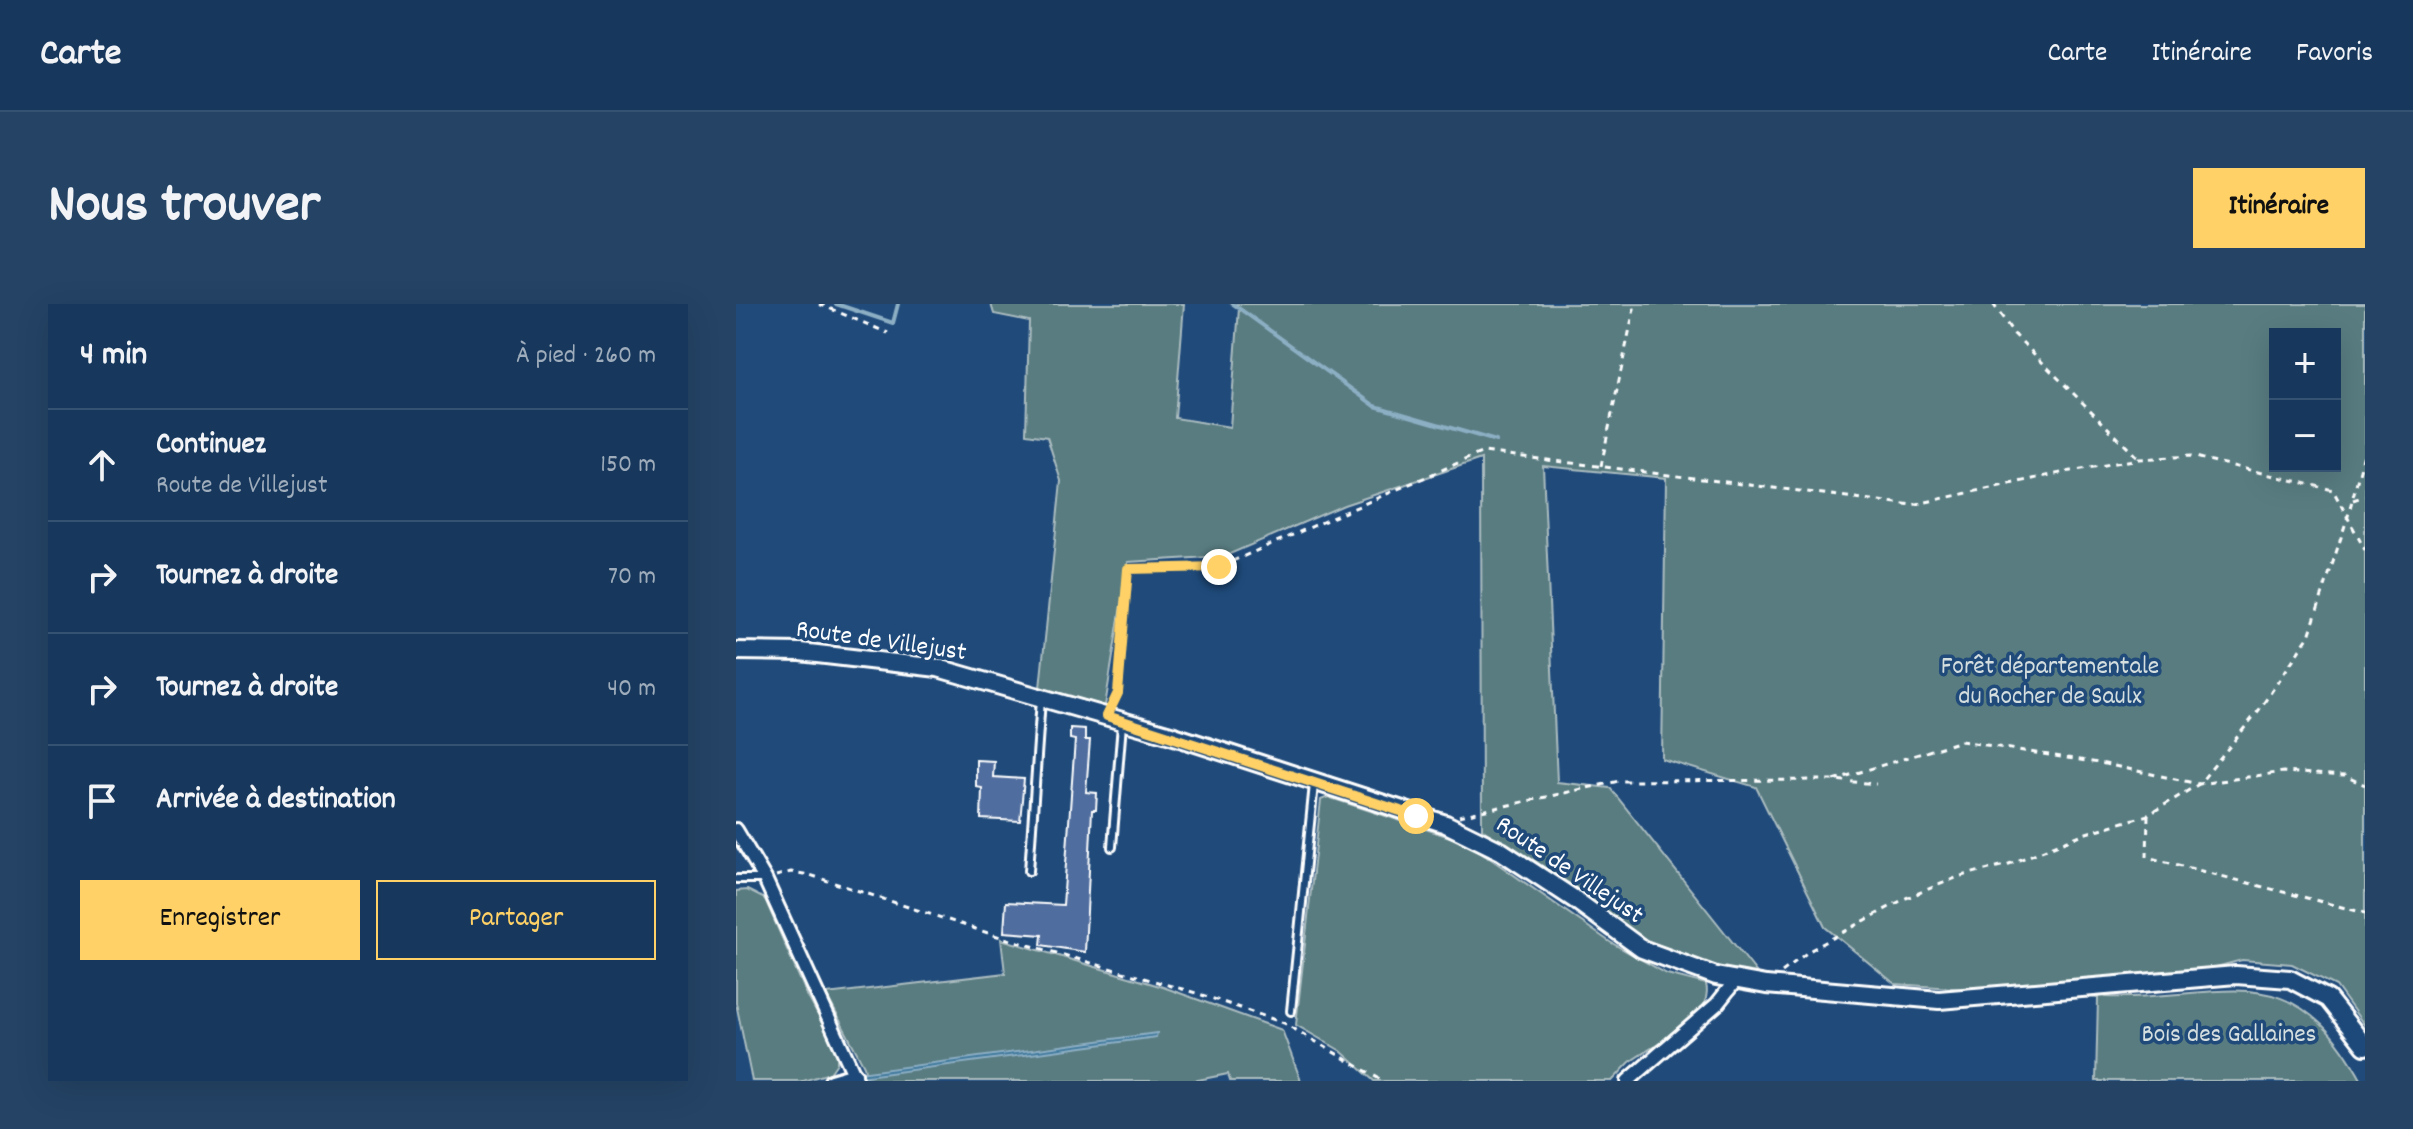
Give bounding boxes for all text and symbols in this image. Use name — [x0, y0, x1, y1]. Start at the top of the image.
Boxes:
text: Carte — [40, 28, 121, 83]
text: Carte — [2047, 35, 2107, 75]
text: Itinéraire — [2151, 35, 2252, 75]
text: Favoris — [2296, 35, 2373, 75]
text: Nous trouver — [48, 168, 320, 248]
button: Itinéraire — [2193, 168, 2365, 248]
map controls — [2269, 328, 2341, 472]
button: + — [2269, 328, 2341, 400]
text: 4 min — [80, 332, 147, 381]
text: À pied · 260 m — [516, 338, 656, 375]
button: − — [2269, 400, 2341, 472]
text: Continuez — [156, 425, 266, 468]
icon: ahead — [80, 443, 124, 487]
text: 150 m — [600, 447, 656, 484]
text: Route de Villejust — [156, 468, 328, 505]
route end — [1201, 549, 1237, 585]
icon: right — [80, 555, 124, 599]
text: Tournez à droite — [156, 556, 338, 599]
text: 70 m — [608, 559, 656, 596]
street label: Route de Villejust — [793, 612, 969, 672]
park label: Forêt départementale du Rocher de Saulx — [1941, 649, 2159, 716]
icon: right — [80, 667, 124, 711]
text: Tournez à droite — [156, 668, 338, 711]
text: 40 m — [607, 671, 656, 708]
icon: arrive — [80, 779, 124, 823]
text: Arrivée à destination — [156, 780, 396, 823]
route start — [1398, 798, 1434, 834]
street label: Route de Villejust — [1488, 808, 1651, 935]
button: Enregistrer — [80, 880, 360, 960]
button: Partager — [376, 880, 656, 960]
park label: Bois des Gallaines — [2141, 1017, 2317, 1054]

